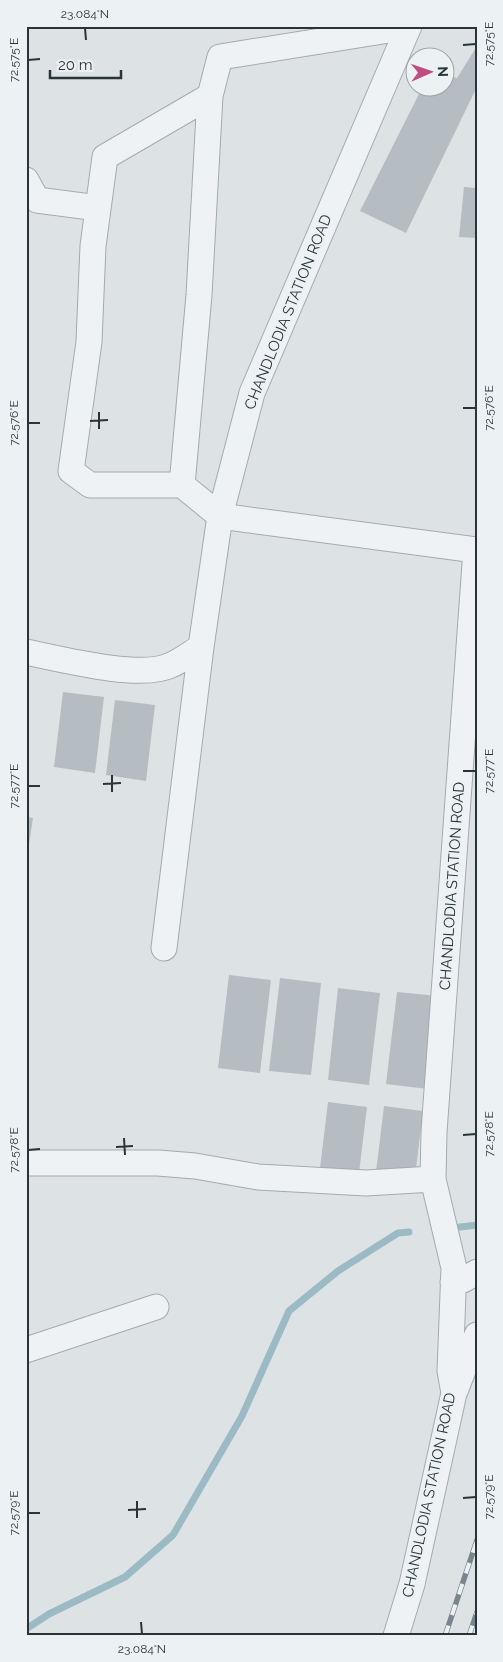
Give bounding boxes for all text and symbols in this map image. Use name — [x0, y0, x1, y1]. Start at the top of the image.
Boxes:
text: 23.084°N — [61, 7, 109, 21]
text: 72.575°E — [482, 22, 496, 66]
text: 72.575°E — [7, 38, 21, 82]
scale bar — [50, 48, 121, 80]
north arrow — [406, 48, 456, 98]
text: 20 m — [58, 56, 93, 74]
text: N — [435, 66, 451, 77]
street label: CHANDLODIA STATION ROAD — [241, 212, 336, 412]
text: 72.576°E — [482, 385, 496, 431]
text: 72.576°E — [7, 400, 21, 446]
text: 72.577°E — [482, 749, 496, 793]
text: 72.577°E — [7, 764, 21, 808]
street label: CHANDLODIA STATION ROAD — [436, 781, 468, 991]
text: 72.578°E — [482, 1111, 496, 1157]
text: 72.578°E — [7, 1127, 21, 1173]
street label: CHANDLODIA STATION ROAD — [398, 1391, 460, 1599]
text: 72.579°E — [482, 1475, 496, 1519]
text: 72.579°E — [7, 1491, 21, 1535]
text: 23.084°N — [118, 1642, 166, 1656]

